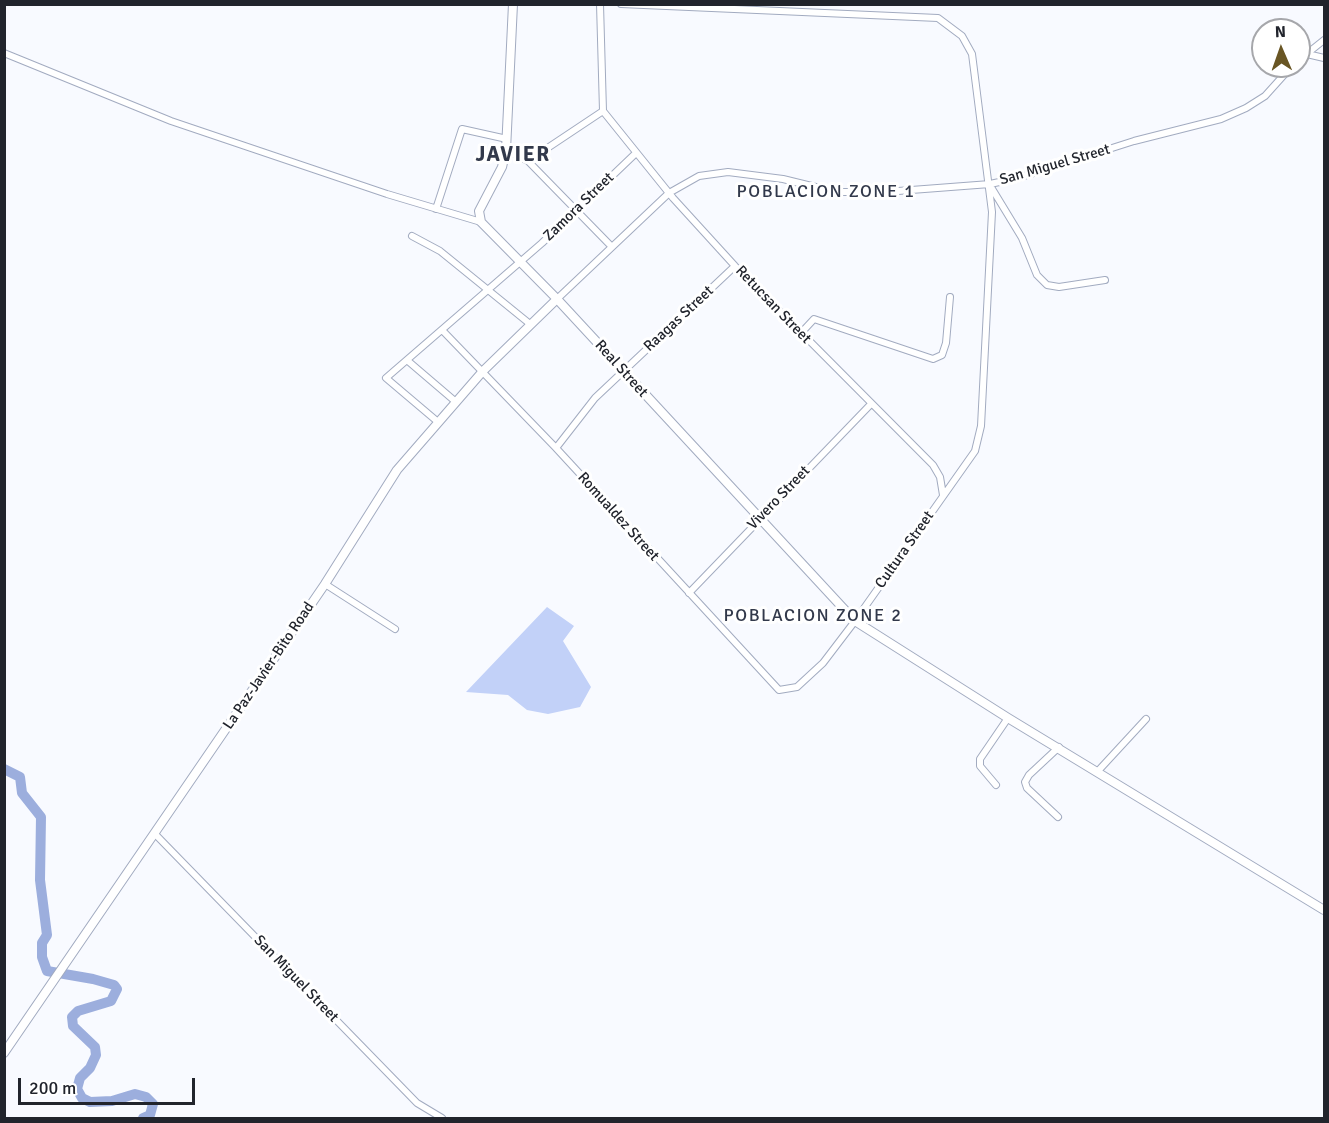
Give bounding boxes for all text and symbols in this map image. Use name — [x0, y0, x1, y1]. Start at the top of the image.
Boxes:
north arrow — [1251, 18, 1311, 78]
text: N — [1275, 22, 1286, 42]
street label: San Miguel Street — [998, 141, 1112, 189]
district label: JAVIER — [475, 142, 551, 168]
street label: Zamora Street — [540, 169, 618, 245]
district label: POBLACION ZONE 1 — [737, 181, 915, 203]
street label: Retucsan Street — [731, 262, 815, 348]
street label: Raagas Street — [640, 282, 718, 356]
street label: Real Street — [591, 337, 651, 401]
street label: Vivero Street — [744, 462, 814, 534]
street label: Romualdez Street — [573, 469, 663, 565]
street label: Cultura Street — [872, 508, 938, 592]
street label: La Paz-Javier-Bito Road — [220, 599, 318, 733]
district label: POBLACION ZONE 2 — [724, 605, 902, 627]
street label: San Miguel Street — [250, 932, 342, 1026]
scale bar — [21, 1066, 198, 1104]
text: 200 m — [29, 1077, 76, 1099]

